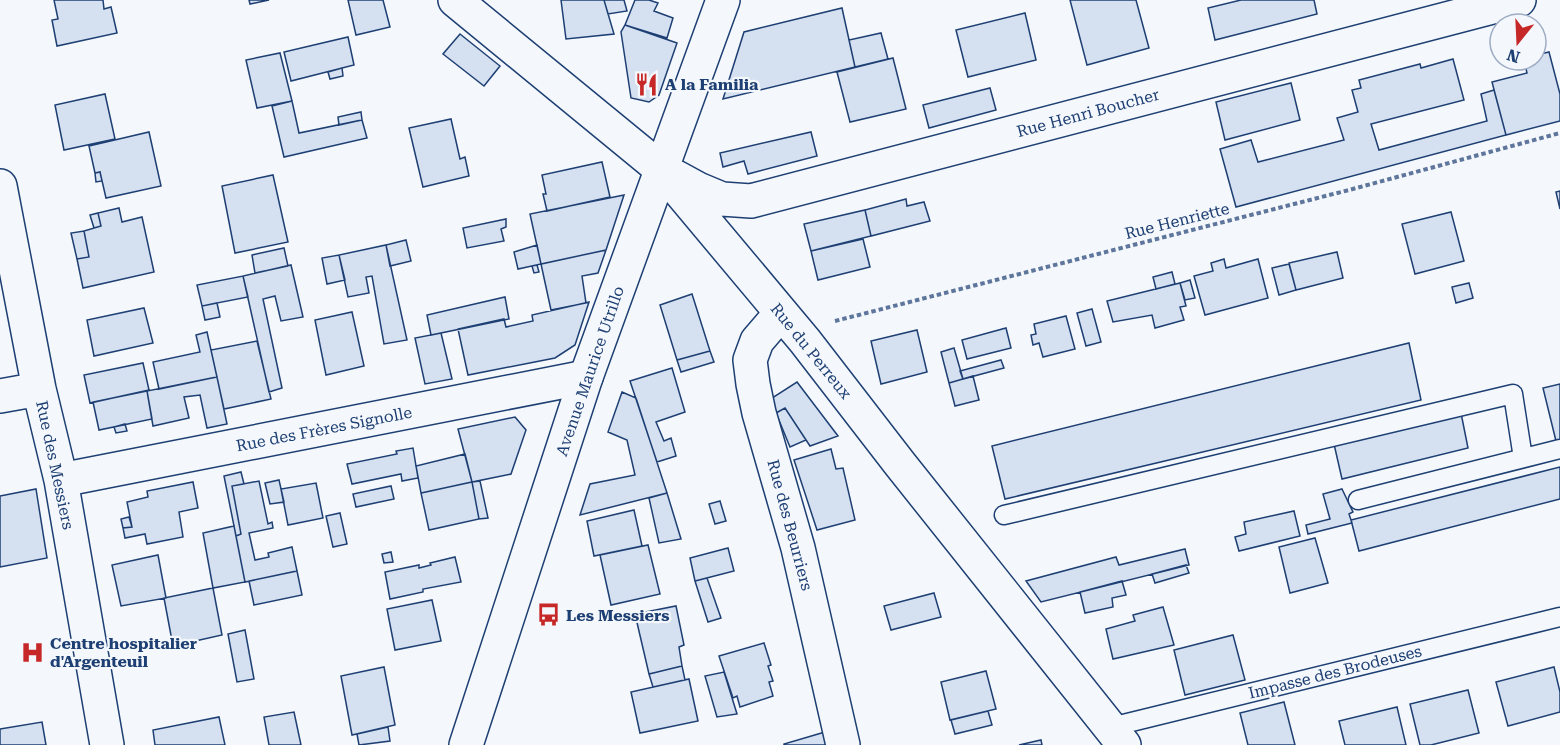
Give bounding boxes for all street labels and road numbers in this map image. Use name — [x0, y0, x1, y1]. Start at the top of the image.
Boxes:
street label: Rue Henri Boucher — [1015, 85, 1162, 141]
street label: Rue Henriette — [1123, 199, 1231, 243]
street label: Avenue Maurice Utrillo — [552, 283, 628, 459]
street label: Rue du Perreux — [767, 299, 856, 403]
street label: Rue des Messiers — [32, 399, 78, 532]
street label: Rue des Frères Signolle — [234, 403, 414, 455]
street label: Rue des Beurriers — [763, 457, 817, 593]
street label: Impasse des Brodeuses — [1246, 641, 1424, 703]

